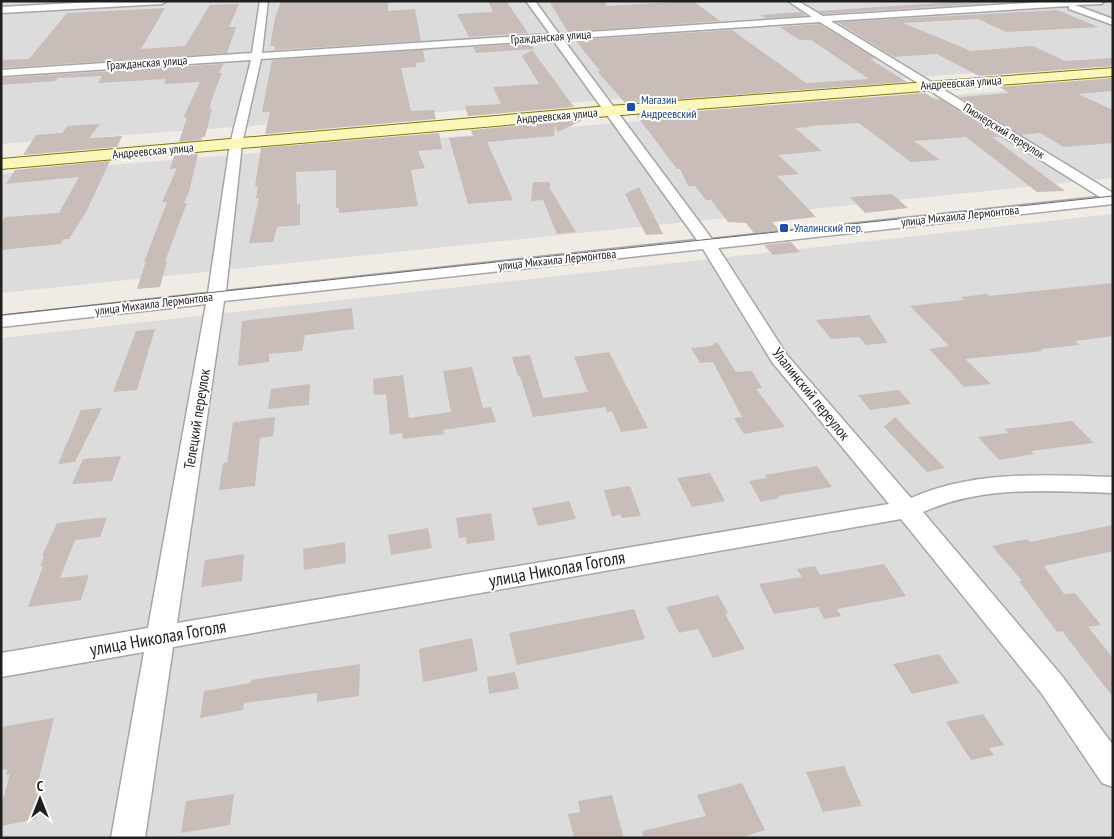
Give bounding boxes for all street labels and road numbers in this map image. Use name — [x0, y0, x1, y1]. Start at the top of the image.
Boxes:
street label: Гражданская улица — [510, 26, 592, 47]
street label: Гражданская улица — [106, 52, 188, 73]
street label: Андреевская улица — [920, 72, 1002, 93]
street label: Пионерский переулок — [961, 99, 1048, 162]
street label: Андреевская улица — [516, 104, 598, 127]
street label: Андреевская улица — [112, 139, 194, 162]
street label: улица Михаила Лермонтова — [900, 202, 1020, 229]
street label: улица Михаила Лермонтова — [497, 246, 617, 273]
street label: улица Михаила Лермонтова — [94, 289, 214, 318]
street label: Улалинский переулок — [768, 344, 855, 444]
street label: Телецкий переулок — [179, 367, 214, 470]
street label: улица Николая Гоголя — [487, 545, 627, 592]
street label: улица Николая Гоголя — [88, 614, 228, 661]

